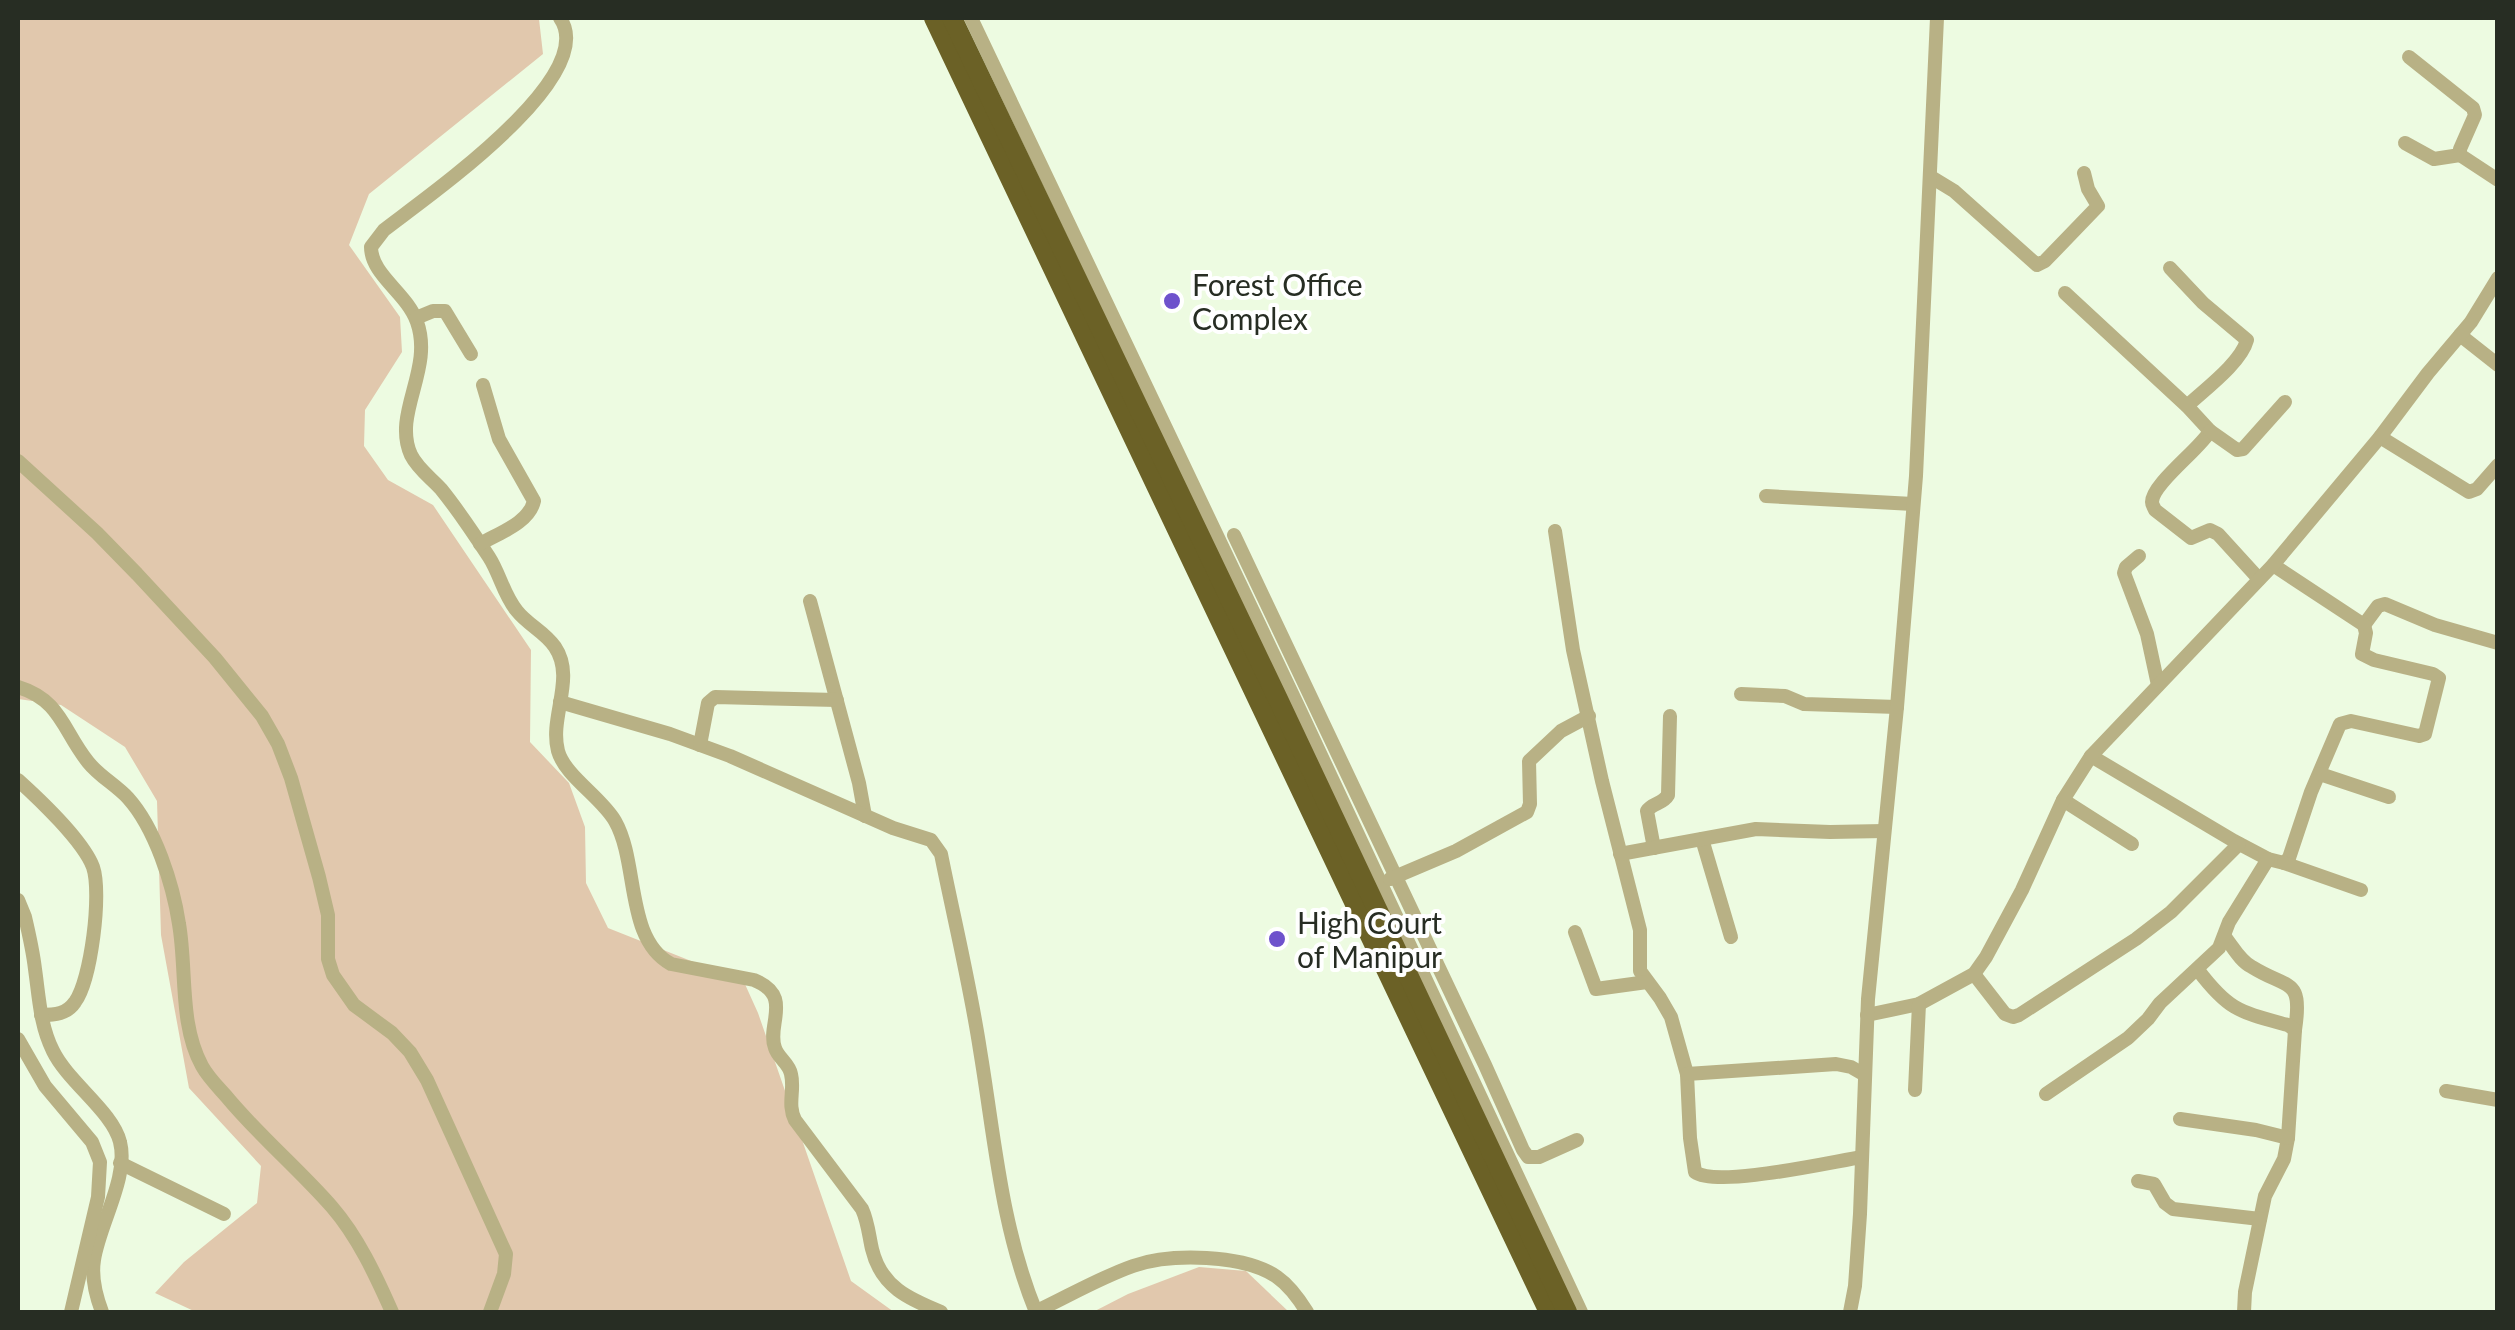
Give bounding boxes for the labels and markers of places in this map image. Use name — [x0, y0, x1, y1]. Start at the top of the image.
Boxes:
place label: Forest Office Complex — [1192, 266, 1363, 336]
marker: Forest Office Complex — [1161, 290, 1183, 312]
place label: High Court of Manipur — [1297, 904, 1442, 974]
marker: High Court of Manipur — [1266, 928, 1288, 950]

